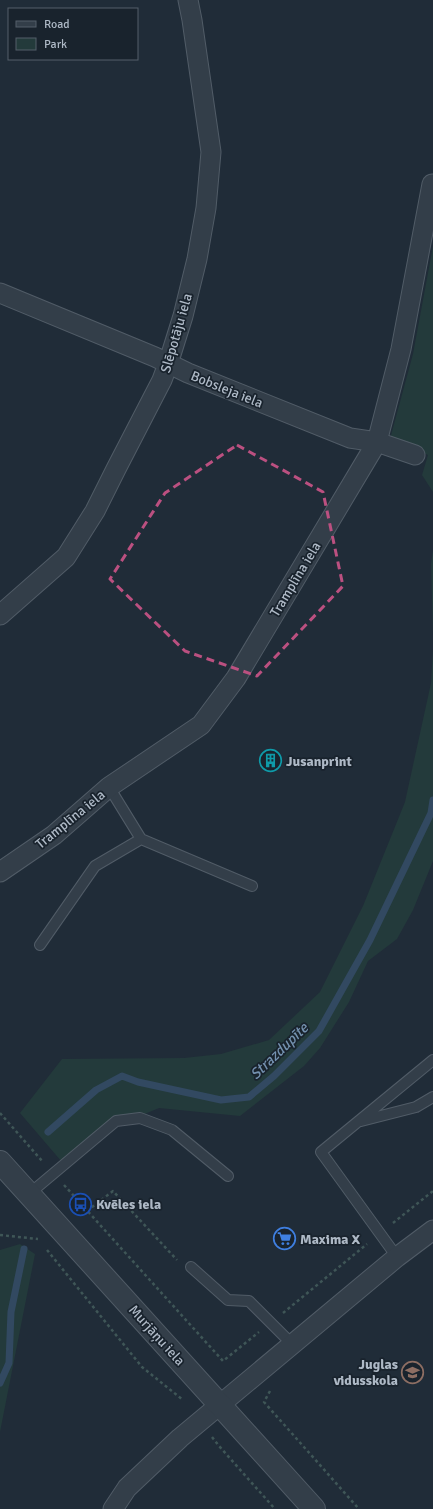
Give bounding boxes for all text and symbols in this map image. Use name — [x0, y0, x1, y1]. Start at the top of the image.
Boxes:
legend — [8, 8, 138, 60]
text: Road — [44, 17, 70, 32]
text: Park — [44, 37, 67, 52]
street label: Slēpotāju iela — [157, 291, 196, 375]
street label: Bobsleja iela — [188, 367, 265, 412]
street label: Tramplīna iela — [266, 539, 325, 620]
building icon: Jusanprint — [258, 748, 284, 774]
place label: Jusanprint — [286, 753, 353, 770]
street label: Tramplīna iela — [32, 786, 109, 853]
water label: Strazdupīte — [246, 1018, 313, 1083]
bus stop icon: Kvēles iela — [67, 1191, 93, 1217]
place label: Kvēles iela — [96, 1196, 161, 1213]
supermarket icon: Maxima X — [272, 1226, 298, 1252]
place label: Maxima X — [300, 1231, 360, 1248]
street label: Murjāņu iela — [125, 1301, 188, 1369]
place label: Juglas vidusskola — [333, 1356, 398, 1389]
school or university icon: Juglas vidusskola — [400, 1359, 426, 1385]

